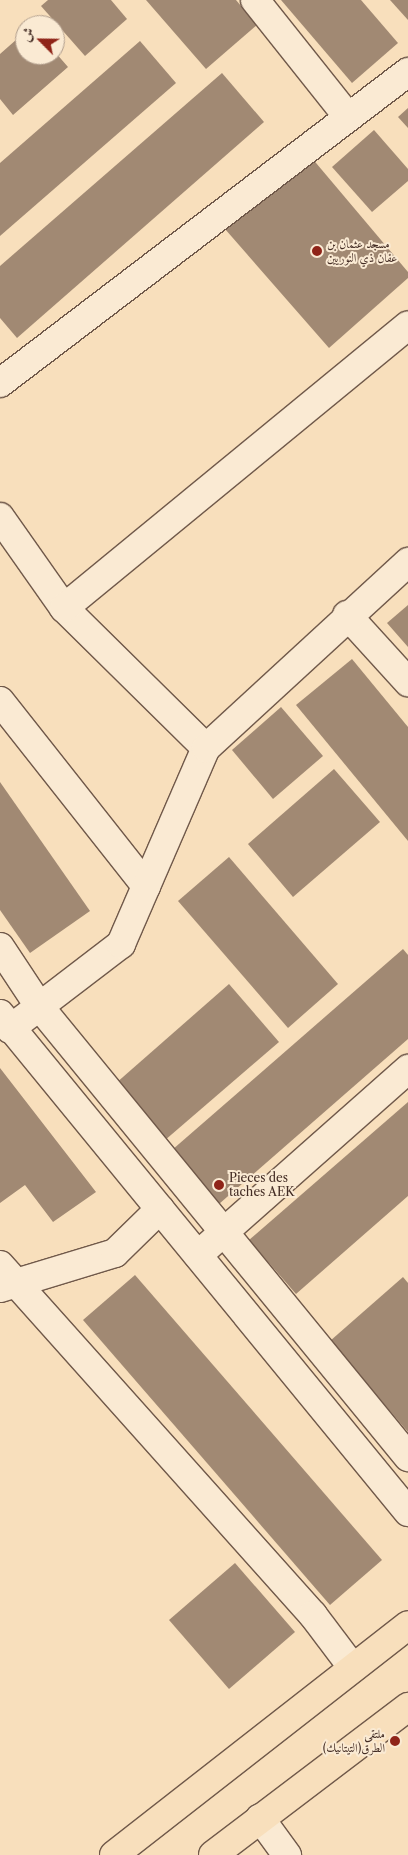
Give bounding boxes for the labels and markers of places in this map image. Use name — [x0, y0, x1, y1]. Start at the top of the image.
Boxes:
place label: مسجد عثمان بن عفان ذي النوريين — [327, 237, 397, 265]
marker: مسجد عثمان بن عفان ذي النوريين — [311, 245, 323, 257]
place label: Pieces des taches AEK — [229, 1171, 295, 1199]
marker: Pieces des taches AEK — [213, 1179, 225, 1191]
place label: ملتقى الطرق(التيتانيك) — [323, 1727, 385, 1755]
marker: ملتقى الطرق(التيتانيك) — [389, 1735, 401, 1747]

